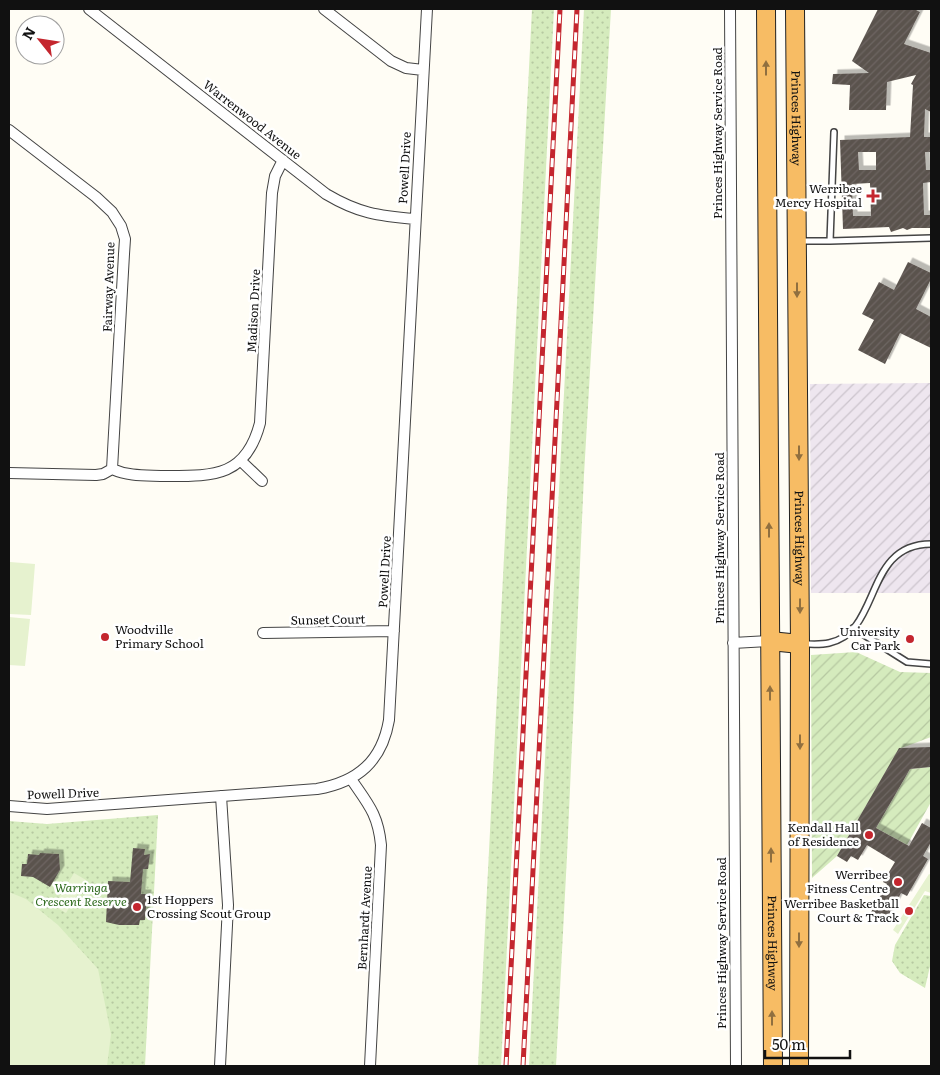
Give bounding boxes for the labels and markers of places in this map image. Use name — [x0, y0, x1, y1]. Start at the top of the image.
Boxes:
place label: Werribee Mercy Hospital — [775, 179, 862, 211]
marker: Werribee Mercy Hospital — [866, 189, 880, 203]
place label: Woodville Primary School — [115, 620, 204, 652]
place label: University Car Park — [840, 622, 901, 654]
marker: Woodville Primary School — [99, 631, 111, 643]
marker: University Car Park — [904, 633, 916, 645]
place label: Kendall Hall of Residence — [787, 818, 859, 850]
marker: Kendall Hall of Residence — [863, 829, 875, 841]
place label: Werribee Fitness Centre — [807, 865, 888, 897]
marker: Werribee Fitness Centre — [892, 876, 904, 888]
place label: 1st Hoppers Crossing Scout Group — [147, 890, 271, 922]
place label: Werribee Basketball Court & Track — [784, 894, 900, 926]
marker: 1st Hoppers Crossing Scout Group — [131, 901, 143, 913]
marker: Werribee Basketball Court & Track — [903, 905, 915, 917]

